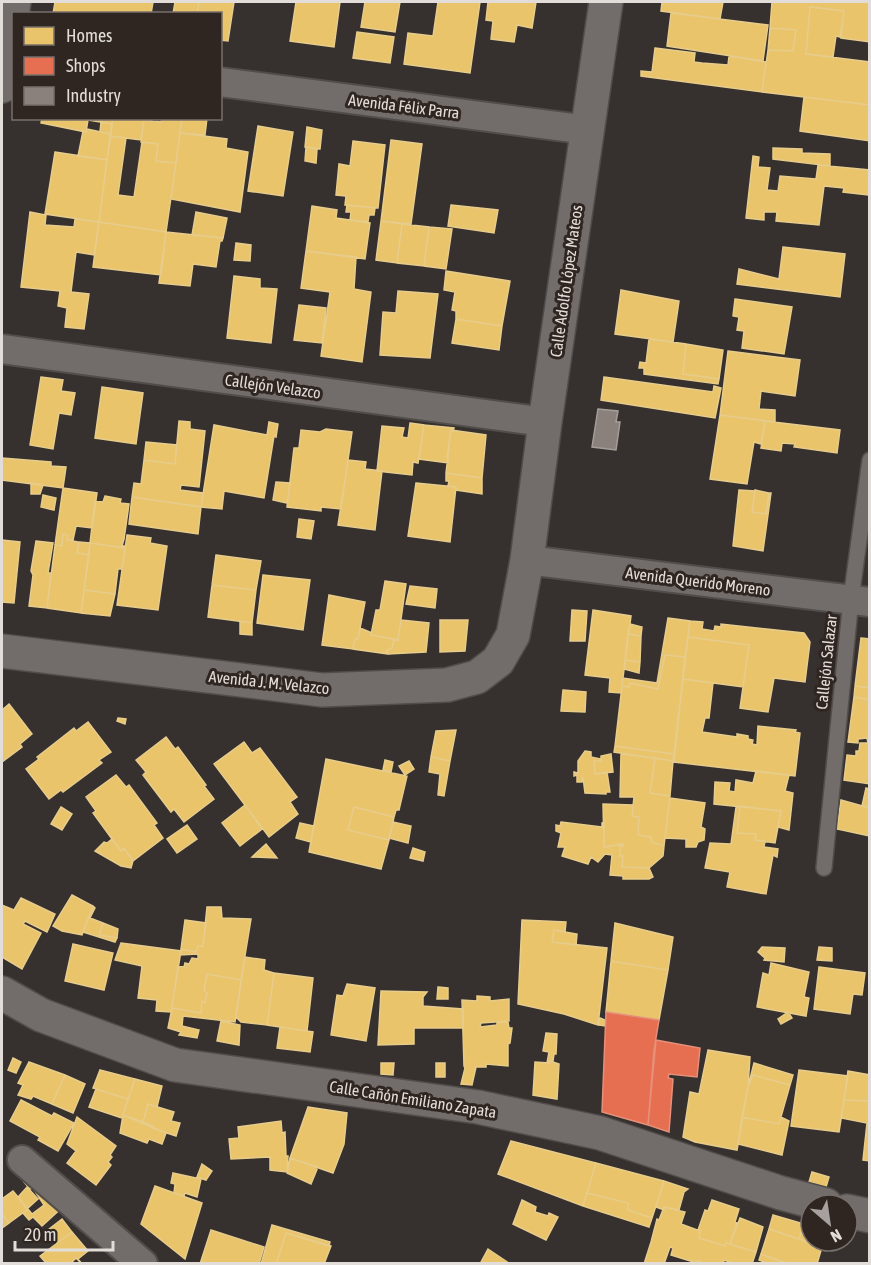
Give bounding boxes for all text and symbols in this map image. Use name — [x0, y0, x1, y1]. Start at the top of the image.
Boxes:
legend — [12, 12, 222, 120]
text: Homes — [66, 25, 112, 46]
text: Shops — [66, 55, 106, 76]
text: Industry — [66, 85, 121, 106]
street label: Avenida Félix Parra — [347, 90, 461, 122]
street label: Calle Adolfo López Mateos — [546, 204, 587, 358]
street label: Callejón Velazco — [224, 370, 322, 403]
street label: Avenida Querido Moreno — [625, 563, 771, 599]
street label: Callejón Salazar — [812, 613, 841, 710]
street label: Avenida J. M. Velazco — [208, 667, 330, 697]
street label: Calle Cañón Emiliano Zapata — [328, 1077, 498, 1122]
north arrow — [799, 1193, 859, 1253]
scale bar — [15, 1214, 112, 1252]
text: 20 m — [24, 1224, 56, 1245]
text: N — [828, 1226, 845, 1246]

